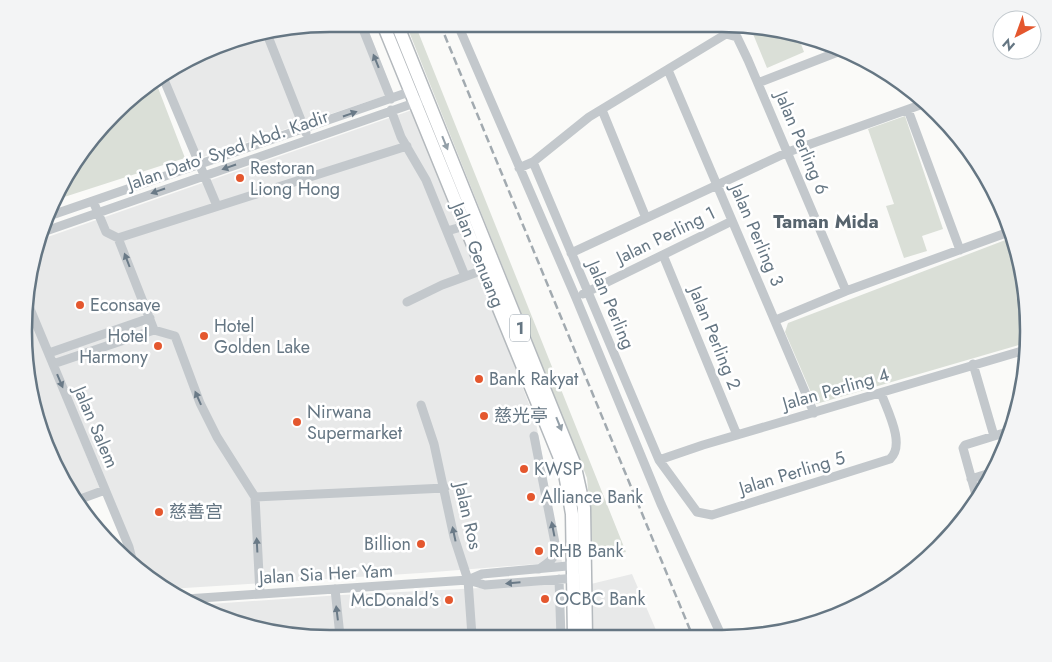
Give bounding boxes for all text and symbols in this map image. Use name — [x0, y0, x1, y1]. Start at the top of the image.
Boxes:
north arrow — [992, 10, 1042, 60]
text: N — [998, 34, 1019, 56]
one-way arrow — [372, 53, 380, 68]
street label: Jalan Perling 6 — [768, 86, 835, 199]
street label: Jalan Dato' Syed Abd. Kadir — [122, 103, 333, 197]
one-way arrow — [343, 110, 358, 117]
one-way arrow — [442, 136, 450, 150]
place label: Restoran Liong Hong — [250, 155, 340, 202]
one-way arrow — [222, 164, 237, 171]
marker: Restoran Liong Hong — [234, 172, 246, 184]
street label: Jalan Perling 3 — [723, 178, 790, 290]
one-way arrow — [151, 188, 166, 195]
street label: Jalan Genuang — [444, 197, 511, 311]
street label: Jalan Perling 1 — [610, 200, 720, 271]
district label: Taman Mida — [773, 208, 879, 235]
one-way arrow — [123, 252, 131, 267]
street label: Jalan Perling — [580, 255, 641, 353]
street label: Jalan Perling 2 — [682, 280, 748, 394]
place label: Econsave — [90, 292, 161, 318]
marker: Econsave — [74, 299, 86, 311]
place label: Hotel Golden Lake — [214, 313, 310, 360]
road number: 1 — [510, 314, 530, 342]
place label: Hotel Harmony — [79, 323, 148, 370]
marker: Hotel Golden Lake — [198, 330, 210, 342]
marker: Hotel Harmony — [152, 340, 164, 352]
street label: Jalan Perling 4 — [778, 361, 892, 417]
place label: Bank Rakyat — [489, 366, 579, 392]
marker: Bank Rakyat — [473, 373, 485, 385]
one-way arrow — [56, 374, 64, 388]
street label: Jalan Salem — [66, 380, 125, 472]
one-way arrow — [193, 391, 201, 405]
place label: Nirwana Supermarket — [307, 399, 403, 446]
place label: 慈光亭 — [494, 403, 548, 429]
marker: 慈光亭 — [478, 410, 490, 422]
marker: Nirwana Supermarket — [291, 416, 303, 428]
one-way arrow — [556, 416, 563, 431]
street label: Jalan Perling 5 — [734, 445, 848, 502]
place label: KWSP — [534, 456, 582, 482]
marker: KWSP — [518, 463, 530, 475]
street label: Jalan Ros — [447, 478, 488, 552]
place label: Alliance Bank — [541, 484, 643, 510]
marker: Alliance Bank — [525, 491, 537, 503]
place label: 慈善宫 — [169, 499, 223, 525]
marker: 慈善宫 — [153, 506, 165, 518]
one-way arrow — [548, 520, 556, 536]
one-way arrow — [450, 526, 458, 541]
place label: Billion — [364, 531, 411, 557]
one-way arrow — [253, 537, 261, 553]
marker: Billion — [415, 538, 427, 550]
place label: RHB Bank — [549, 538, 624, 564]
marker: RHB Bank — [533, 545, 545, 557]
street label: Jalan Sia Her Yam — [256, 558, 394, 591]
one-way arrow — [505, 579, 521, 587]
place label: OCBC Bank — [555, 586, 645, 612]
place label: McDonald's — [351, 587, 439, 613]
marker: OCBC Bank — [539, 593, 551, 605]
marker: McDonald's — [443, 594, 455, 606]
one-way arrow — [333, 604, 341, 620]

